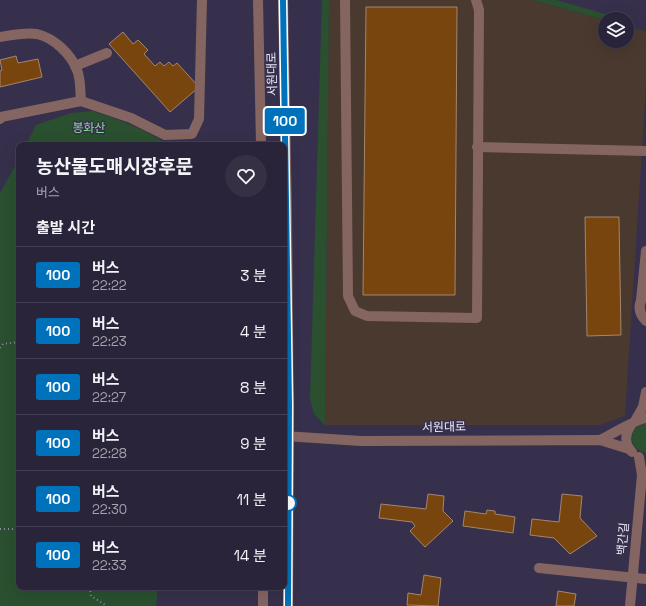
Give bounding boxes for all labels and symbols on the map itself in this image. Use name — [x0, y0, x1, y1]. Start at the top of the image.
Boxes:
street label: 서원대로 — [264, 52, 280, 96]
line badge: 100 — [262, 108, 308, 134]
park label: 봉화산 — [72, 120, 106, 136]
street label: 서원대로 — [422, 419, 466, 435]
unlabelled marker — [279, 494, 297, 512]
street label: 백간길 — [614, 522, 632, 556]

